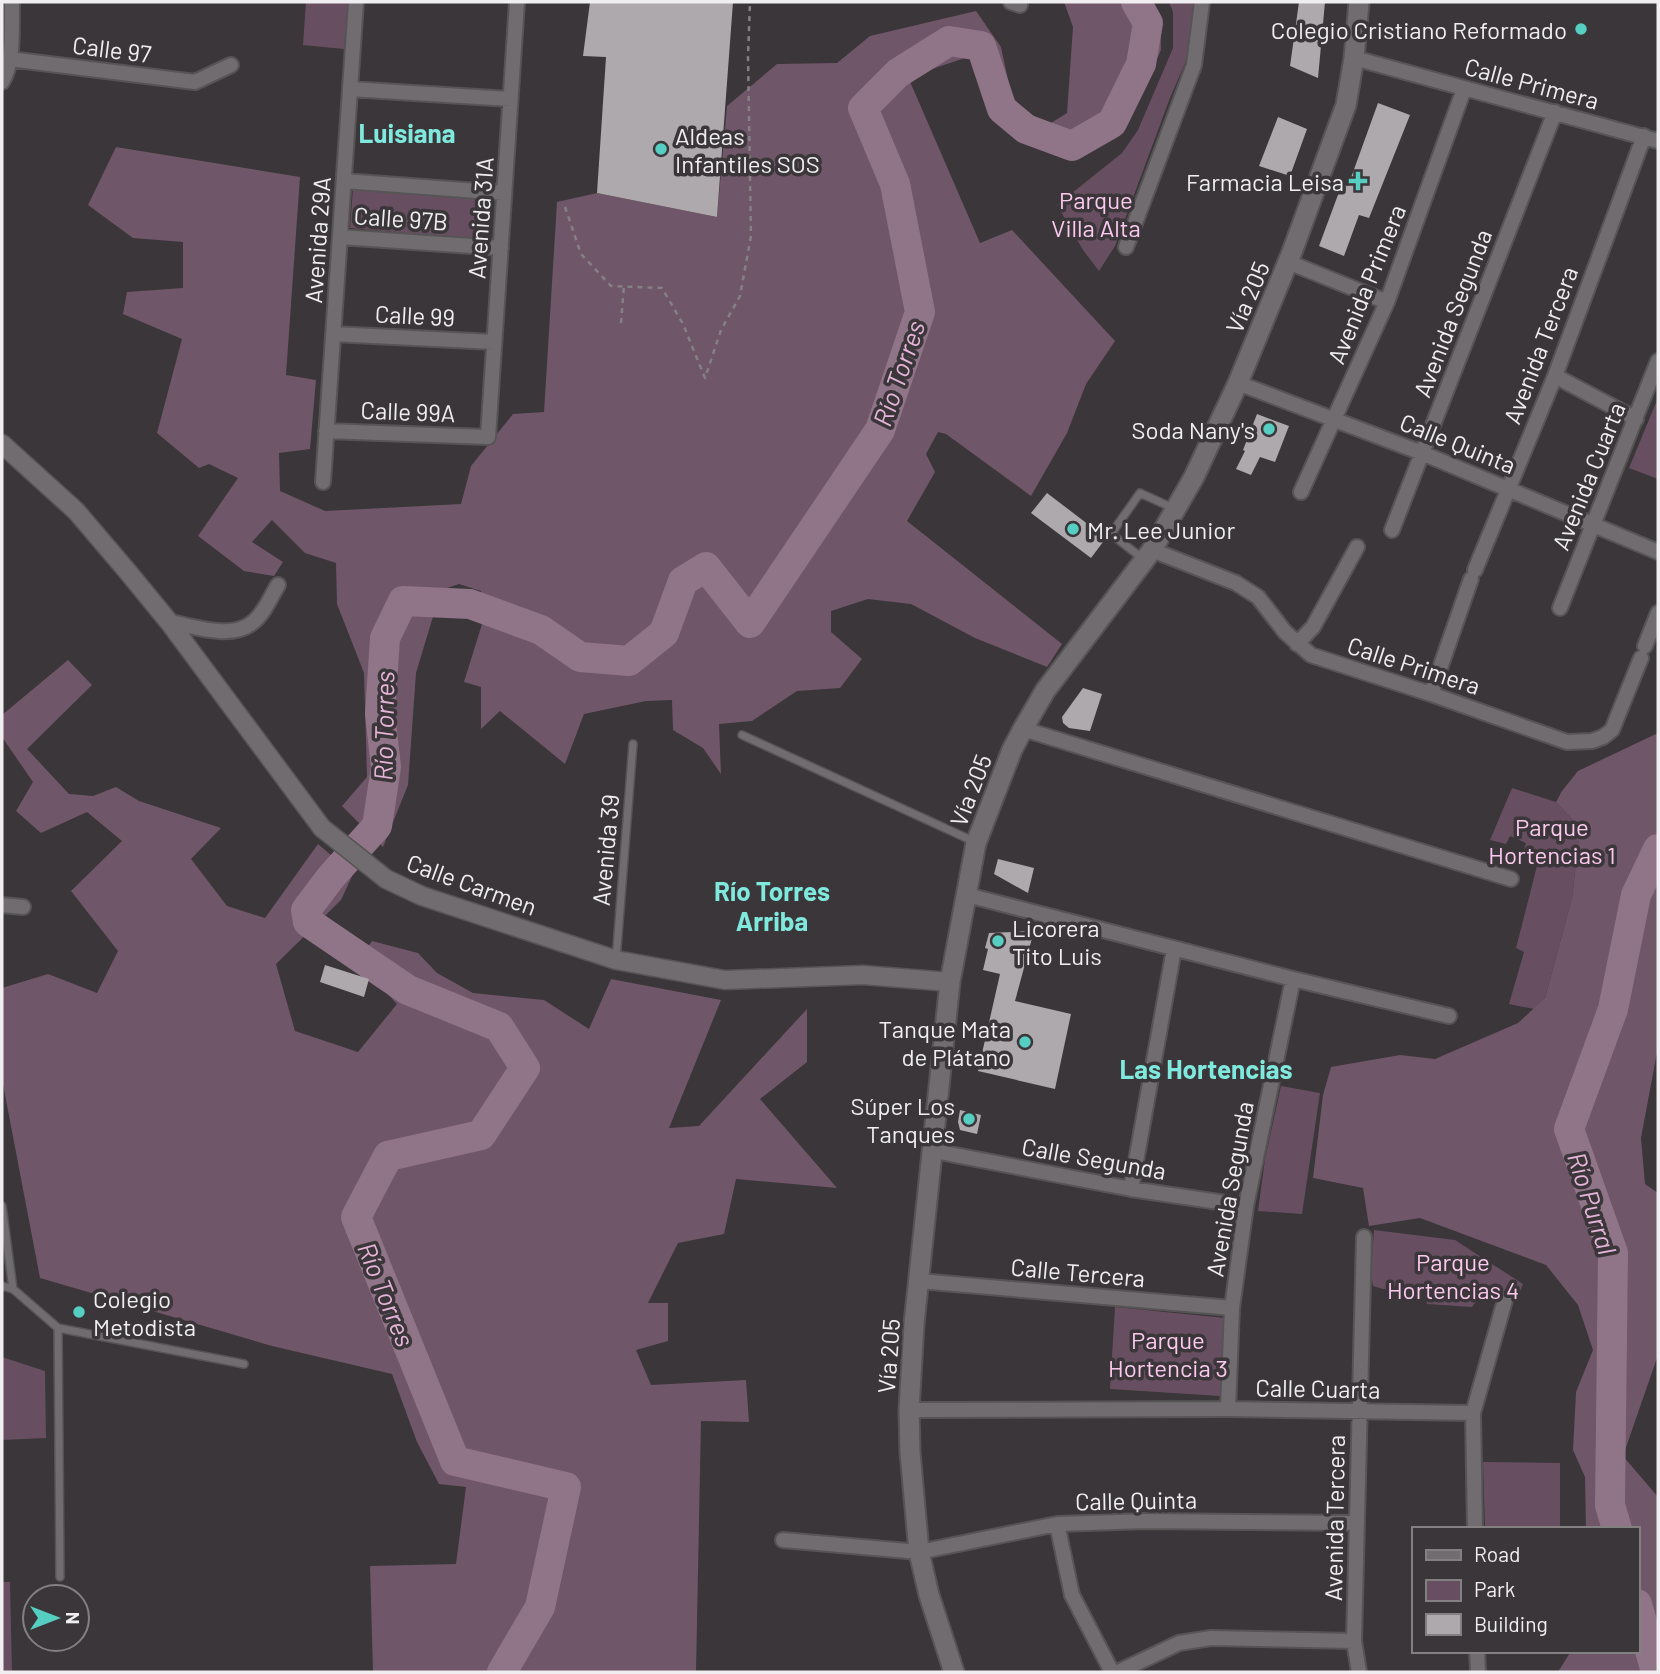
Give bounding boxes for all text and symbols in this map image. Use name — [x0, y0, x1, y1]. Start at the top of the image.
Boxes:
place label: Colegio Cristiano Reformado — [1271, 15, 1567, 44]
marker: Colegio Cristiano Reformado — [1573, 21, 1589, 37]
street label: Calle 97 — [71, 30, 153, 68]
street label: Calle Primera — [1462, 51, 1602, 115]
district label: Luisiana — [358, 117, 456, 148]
place label: Aldeas Infantiles SOS — [675, 121, 820, 178]
marker: Aldeas Infantiles SOS — [653, 141, 669, 157]
street label: Avenida 31A — [461, 156, 499, 280]
place label: Farmacia Leisa — [1186, 167, 1344, 196]
marker: Farmacia Leisa — [1350, 173, 1366, 189]
street label: Avenida 29A — [298, 176, 336, 304]
park label: Parque Villa Alta — [1051, 185, 1141, 242]
street label: Calle 97B — [353, 200, 449, 236]
street label: Avenida Primera — [1321, 200, 1411, 368]
street label: Avenida Segunda — [1407, 225, 1497, 401]
street label: Vía 205 — [1219, 257, 1275, 337]
street label: Avenida Tercera — [1497, 262, 1583, 428]
street label: Calle 99 — [374, 298, 456, 332]
water label: Río Torres — [866, 316, 930, 430]
street label: Calle 99A — [360, 395, 456, 427]
street label: Avenida Cuarta — [1545, 398, 1631, 554]
street label: Calle Quinta — [1396, 407, 1520, 479]
place label: Soda Nany's — [1131, 415, 1255, 444]
marker: Soda Nany's — [1261, 421, 1277, 437]
place label: Mr. Lee Junior — [1087, 515, 1235, 544]
marker: Mr. Lee Junior — [1065, 521, 1081, 537]
street label: Calle Primera — [1344, 630, 1484, 700]
water label: Río Torres — [367, 671, 399, 781]
street label: Vía 205 — [943, 750, 997, 830]
street label: Avenida 39 — [586, 793, 624, 907]
park label: Parque Hortencias 1 — [1488, 812, 1616, 869]
street label: Calle Carmen — [403, 847, 541, 921]
district label: Río Torres Arriba — [714, 875, 830, 936]
place label: Licorera Tito Luis — [1012, 913, 1102, 970]
marker: Licorera Tito Luis — [990, 933, 1006, 949]
place label: Tanque Mata de Plátano — [878, 1014, 1011, 1071]
marker: Tanque Mata de Plátano — [1017, 1034, 1033, 1050]
district label: Las Hortencias — [1119, 1053, 1293, 1084]
place label: Súper Los Tanques — [850, 1091, 955, 1148]
street label: Avenida Segunda — [1199, 1099, 1259, 1279]
marker: Súper Los Tanques — [961, 1111, 977, 1127]
street label: Calle Segunda — [1020, 1131, 1168, 1185]
water label: Río Purral — [1562, 1148, 1624, 1258]
water label: Río Torres — [352, 1237, 422, 1351]
park label: Parque Hortencias 4 — [1387, 1247, 1519, 1304]
street label: Calle Tercera — [1010, 1252, 1146, 1292]
place label: Colegio Metodista — [93, 1284, 196, 1341]
marker: Colegio Metodista — [71, 1304, 87, 1320]
street label: Vía 205 — [871, 1318, 905, 1394]
park label: Parque Hortencia 3 — [1108, 1325, 1228, 1382]
street label: Calle Cuarta — [1255, 1372, 1381, 1404]
street label: Avenida Tercera — [1318, 1435, 1350, 1601]
street label: Calle Quinta — [1075, 1484, 1197, 1516]
legend — [1412, 1527, 1639, 1653]
text: Road — [1474, 1541, 1520, 1566]
text: Park — [1474, 1576, 1515, 1601]
north arrow — [21, 1583, 91, 1653]
text: Building — [1474, 1611, 1548, 1636]
text: N — [62, 1612, 85, 1624]

